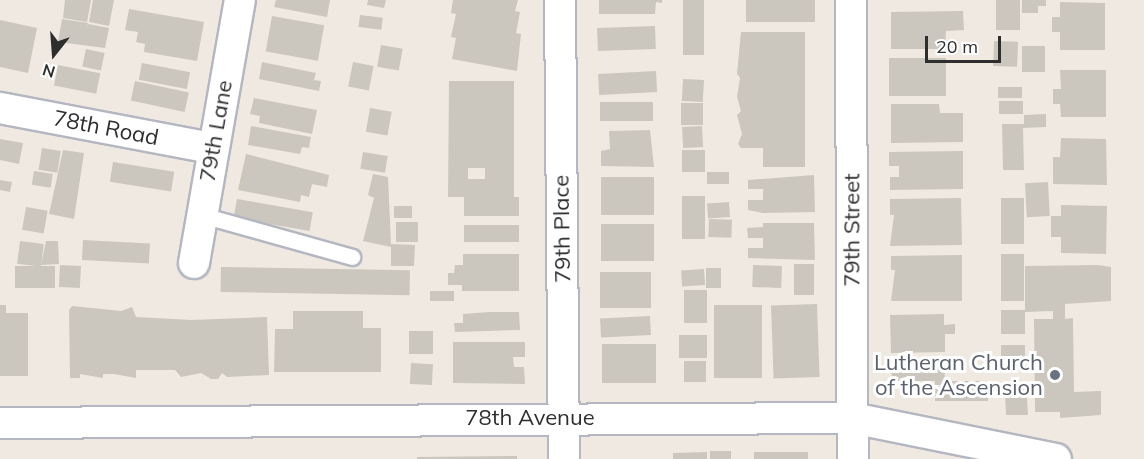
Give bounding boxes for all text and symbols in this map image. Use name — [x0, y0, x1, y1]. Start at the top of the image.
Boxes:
north arrow — [24, 24, 84, 84]
scale bar — [928, 24, 1004, 62]
text: 20 m — [936, 35, 978, 58]
text: N — [40, 60, 57, 83]
street label: 79th Lane — [194, 78, 238, 184]
street label: 78th Road — [51, 105, 161, 151]
street label: 79th Street — [839, 173, 865, 287]
street label: 79th Place — [548, 175, 576, 283]
place label: Lutheran Church of the Ascension — [874, 349, 1043, 400]
marker: Lutheran Church of the Ascension — [1048, 368, 1062, 382]
street label: 78th Avenue — [465, 405, 595, 431]

